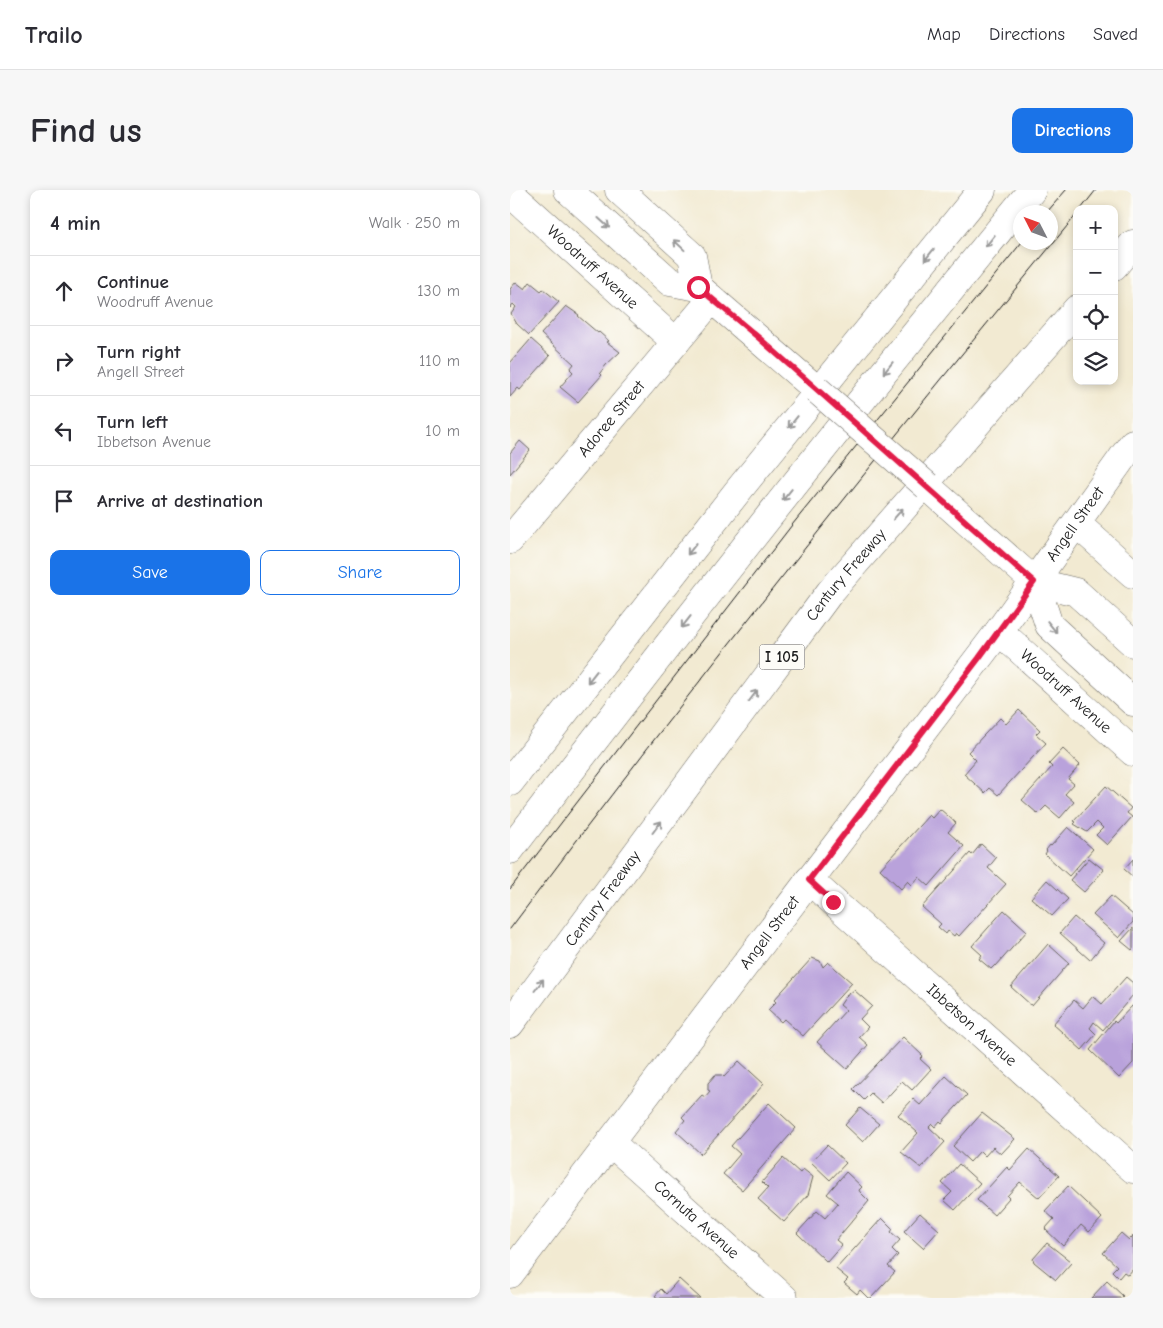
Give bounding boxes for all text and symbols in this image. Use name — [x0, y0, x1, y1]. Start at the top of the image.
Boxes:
text: Trailo — [25, 21, 83, 49]
text: Map — [927, 24, 961, 45]
text: Directions — [989, 24, 1065, 45]
text: Saved — [1093, 24, 1138, 45]
button: Directions — [1012, 108, 1133, 153]
text: Find us — [30, 110, 142, 151]
north arrow — [1013, 205, 1058, 250]
map controls — [1073, 205, 1118, 385]
button: + — [1073, 205, 1118, 250]
text: 4 min — [50, 211, 101, 235]
text: Walk · 250 m — [369, 214, 460, 232]
one-way arrow — [598, 217, 611, 229]
street label: Woodruff Avenue — [543, 222, 642, 313]
one-way arrow — [985, 235, 996, 248]
one-way arrow — [672, 239, 685, 250]
one-way arrow — [923, 248, 934, 261]
button: − — [1073, 250, 1118, 295]
text: Continue — [97, 271, 169, 293]
route start — [687, 276, 710, 299]
icon: ahead — [50, 277, 78, 305]
text: 130 m — [417, 282, 460, 300]
text: Woodruff Avenue — [97, 293, 213, 311]
button: locate — [1073, 295, 1118, 340]
button: layers — [1073, 340, 1118, 385]
text: Turn right — [97, 341, 181, 363]
icon: right — [50, 347, 78, 375]
text: 110 m — [419, 352, 460, 370]
one-way arrow — [882, 361, 893, 374]
text: Angell Street — [97, 363, 184, 381]
street label: Adoree Street — [574, 377, 649, 461]
text: Turn left — [97, 411, 168, 433]
one-way arrow — [788, 415, 799, 428]
icon: left — [50, 417, 78, 445]
text: 10 m — [425, 422, 460, 440]
text: Ibbetson Avenue — [97, 433, 211, 451]
street label: Angell Street — [1043, 483, 1108, 565]
icon: arrive — [50, 487, 78, 515]
one-way arrow — [781, 488, 792, 501]
text: Arrive at destination — [97, 490, 263, 512]
one-way arrow — [892, 508, 904, 521]
street label: Century Freeway — [803, 525, 890, 625]
one-way arrow — [687, 542, 698, 555]
button: Save — [50, 550, 250, 595]
button: Share — [260, 550, 460, 595]
one-way arrow — [680, 615, 691, 628]
one-way arrow — [1047, 620, 1058, 633]
road number: I 105 — [760, 644, 804, 670]
street label: Woodruff Avenue — [1017, 646, 1115, 737]
one-way arrow — [587, 670, 597, 684]
one-way arrow — [748, 690, 759, 703]
one-way arrow — [651, 821, 662, 834]
street label: Century Freeway — [562, 847, 645, 950]
route end — [822, 891, 845, 914]
street label: Angell Street — [736, 892, 803, 973]
one-way arrow — [534, 978, 544, 992]
street label: Ibbetson Avenue — [923, 980, 1020, 1070]
street label: Cornuta Avenue — [650, 1177, 743, 1262]

